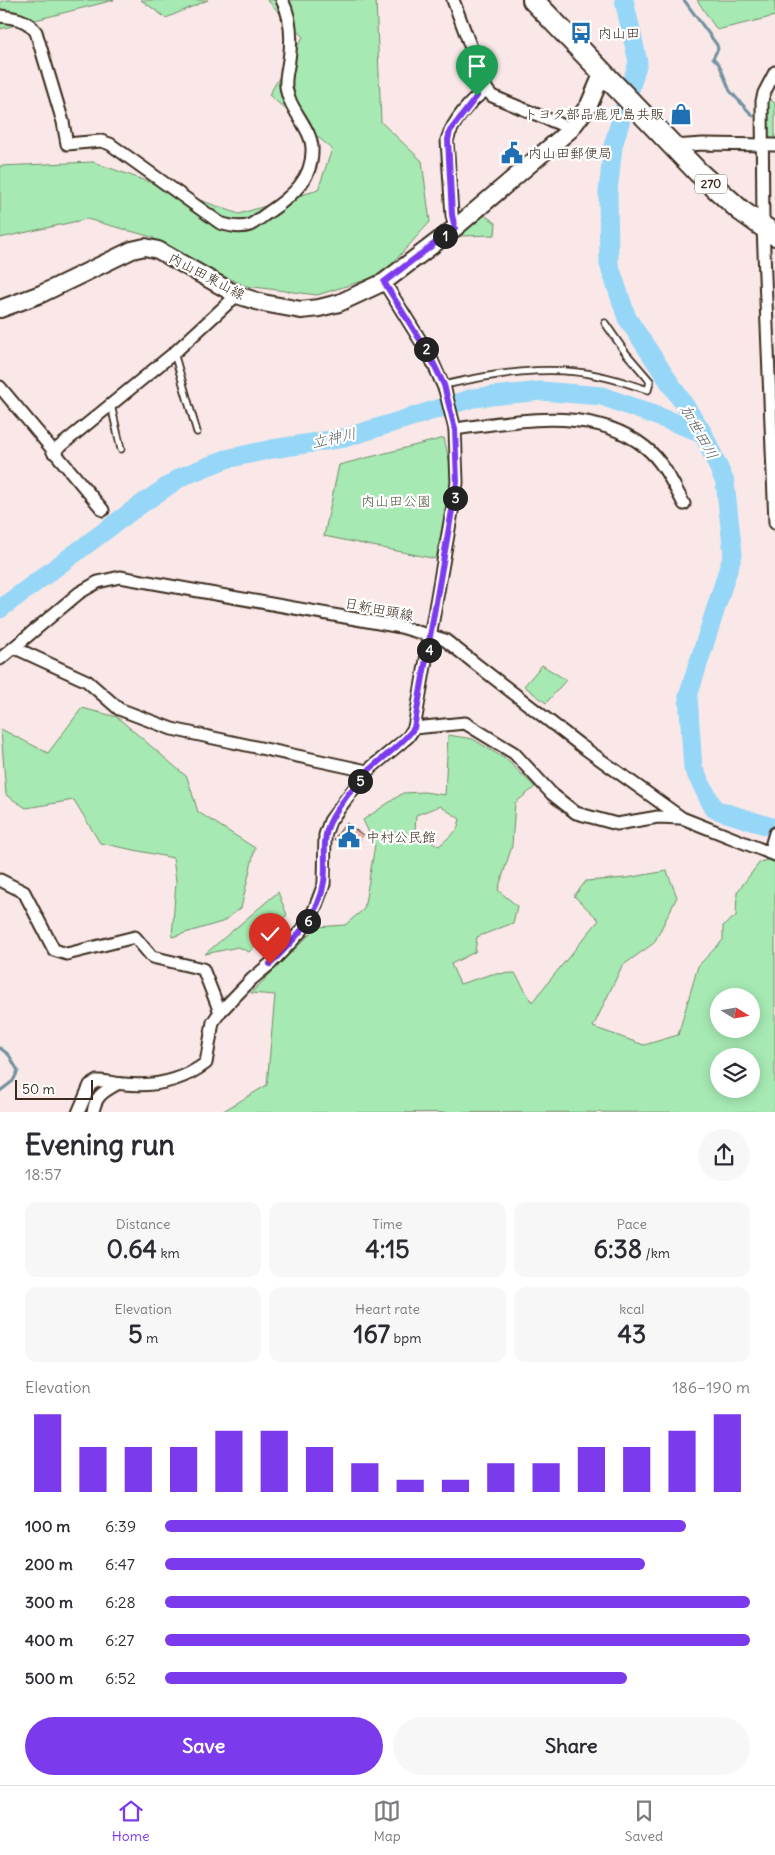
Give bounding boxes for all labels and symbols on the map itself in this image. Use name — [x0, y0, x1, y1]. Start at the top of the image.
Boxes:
bus stop icon: 内山田 — [568, 20, 594, 46]
place label: 内山田 — [598, 24, 640, 42]
pin — [456, 45, 498, 96]
shop icon: トヨタ部品鹿児島共販 — [668, 101, 694, 127]
place label: トヨタ部品鹿児島共販 — [524, 105, 664, 123]
public building icon: 内山田郵便局 — [499, 140, 525, 166]
place label: 内山田郵便局 — [528, 144, 612, 162]
road number: 270 — [695, 174, 727, 193]
pin: 1 — [432, 224, 458, 248]
street label: 内山田東山線 — [166, 248, 248, 304]
pin: 2 — [414, 336, 438, 362]
water label: 加世田川 — [677, 401, 722, 463]
water label: 立神川 — [310, 423, 358, 452]
pin: 3 — [442, 486, 468, 510]
park label: 内山田公園 — [361, 492, 431, 510]
street label: 日新田頭線 — [343, 593, 415, 625]
pin: 4 — [416, 638, 442, 662]
pin: 5 — [348, 768, 372, 794]
public building icon: 中村公民館 — [336, 824, 362, 850]
place label: 中村公民館 — [366, 828, 436, 846]
pin: 6 — [296, 908, 320, 934]
pin — [249, 913, 291, 964]
north arrow — [710, 988, 760, 1038]
scale bar — [15, 1078, 92, 1101]

